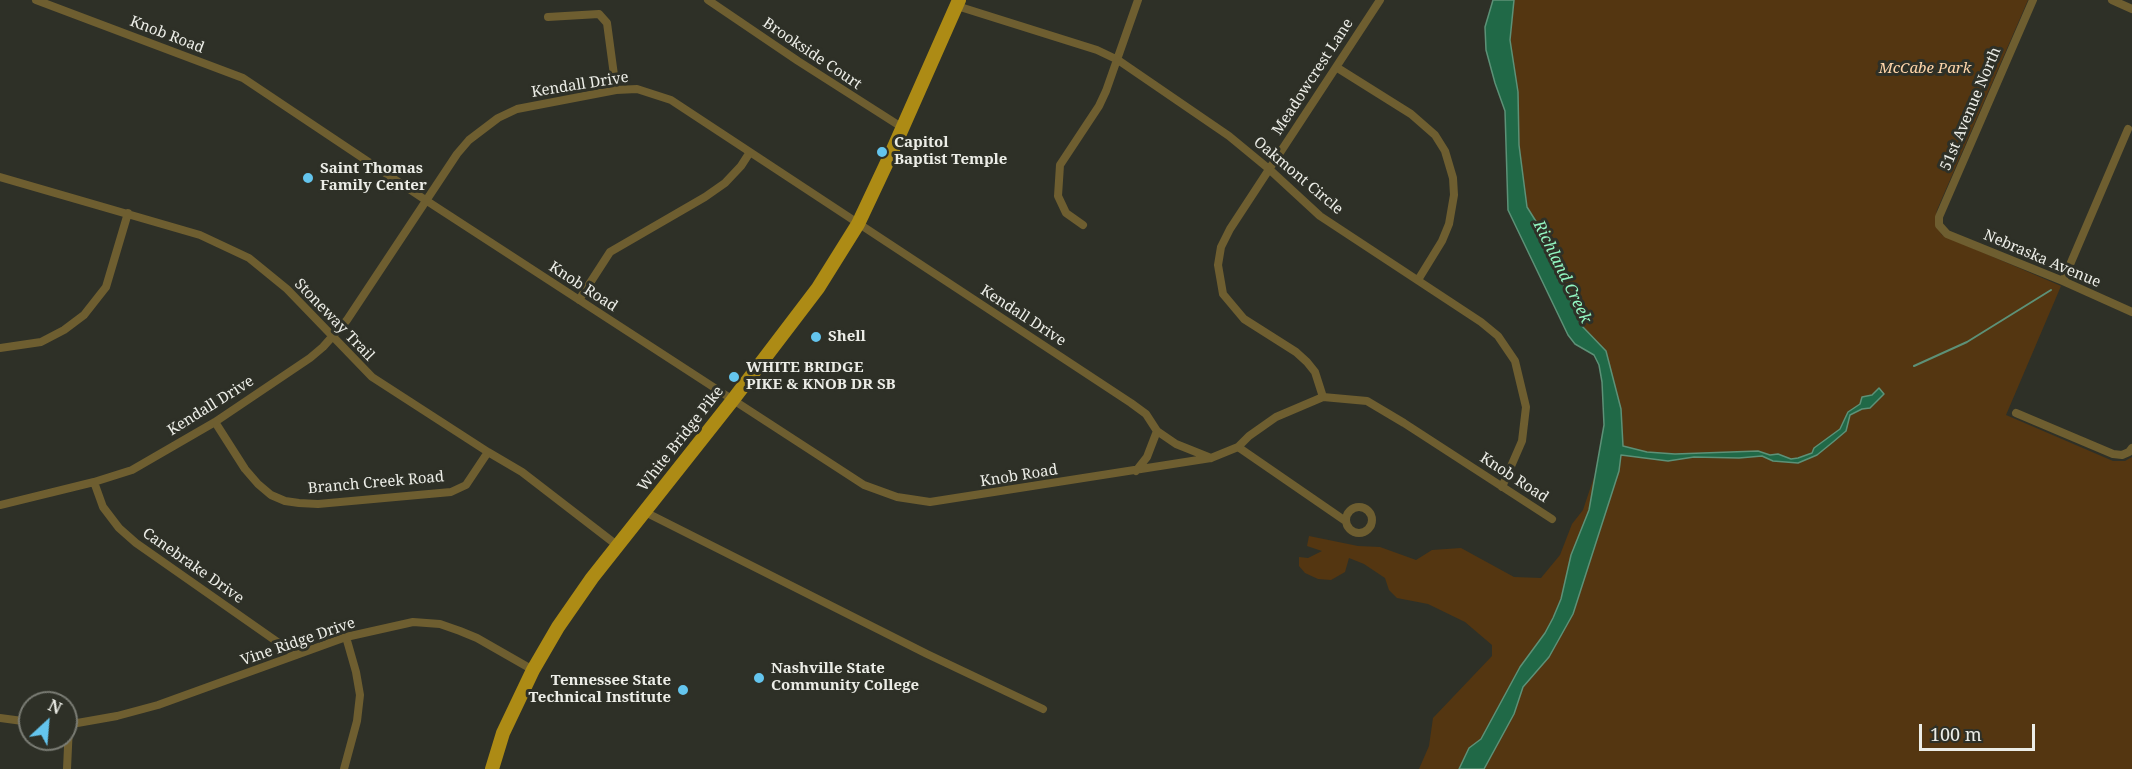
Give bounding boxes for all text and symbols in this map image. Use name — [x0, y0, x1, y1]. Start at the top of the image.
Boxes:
street label: Knob Road — [127, 13, 207, 57]
street label: Brookside Court — [759, 14, 865, 94]
street label: Meadowcrest Lane — [1269, 15, 1357, 139]
street label: 51st Avenue North — [1937, 45, 2005, 173]
park label: McCabe Park — [1879, 60, 1971, 78]
street label: Kendall Drive — [530, 68, 630, 102]
street label: Oakmont Circle — [1250, 133, 1346, 219]
place label: Capitol Baptist Temple — [894, 134, 1007, 169]
marker: Capitol Baptist Temple — [875, 145, 889, 159]
place label: Saint Thomas Family Center — [320, 160, 427, 195]
marker: Saint Thomas Family Center — [301, 171, 315, 185]
water label: Richland Creek — [1529, 217, 1595, 327]
street label: Nebraska Avenue — [1981, 226, 2103, 292]
street label: Knob Road — [545, 258, 621, 316]
street label: Stoneway Trail — [290, 275, 378, 365]
street label: Kendall Drive — [977, 282, 1069, 350]
place label: Shell — [828, 328, 866, 346]
marker: Shell — [809, 330, 823, 344]
place label: WHITE BRIDGE PIKE & KNOB DR SB — [746, 359, 896, 394]
marker: WHITE BRIDGE PIKE & KNOB DR SB — [727, 370, 741, 384]
street label: Kendall Drive — [165, 372, 257, 440]
street label: White Bridge Pike — [634, 383, 728, 495]
street label: Knob Road — [1476, 449, 1552, 507]
street label: Knob Road — [979, 461, 1059, 491]
street label: Branch Creek Road — [307, 468, 445, 498]
street label: Canebrake Drive — [139, 524, 247, 608]
street label: Vine Ridge Drive — [238, 614, 358, 670]
place label: Nashville State Community College — [771, 660, 919, 695]
marker: Nashville State Community College — [752, 671, 766, 685]
place label: Tennessee State Technical Institute — [529, 672, 671, 707]
marker: Tennessee State Technical Institute — [676, 683, 690, 697]
north arrow — [18, 691, 78, 751]
text: N — [45, 694, 65, 719]
scale bar — [1922, 712, 2038, 750]
text: 100 m — [1930, 722, 1982, 746]

